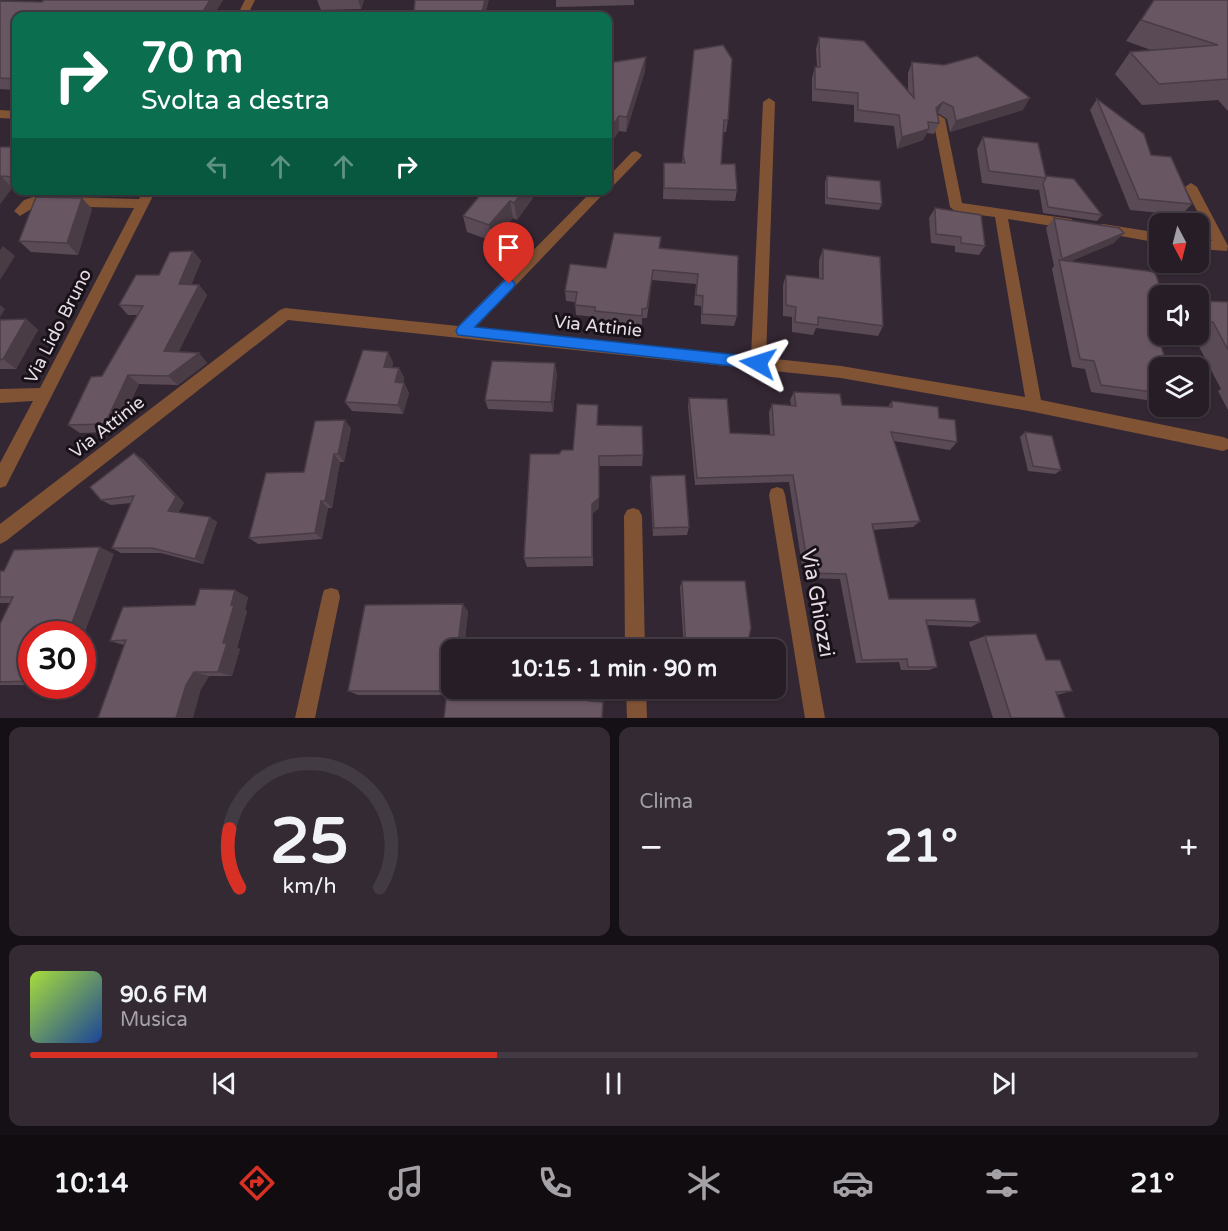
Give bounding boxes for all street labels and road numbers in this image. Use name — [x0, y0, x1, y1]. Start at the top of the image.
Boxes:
street label: Via Lido Bruno — [20, 265, 96, 387]
street label: Via Attinie — [553, 310, 643, 342]
street label: Via Attinie — [65, 391, 149, 463]
street label: Via Ghiozzi — [796, 547, 839, 659]

